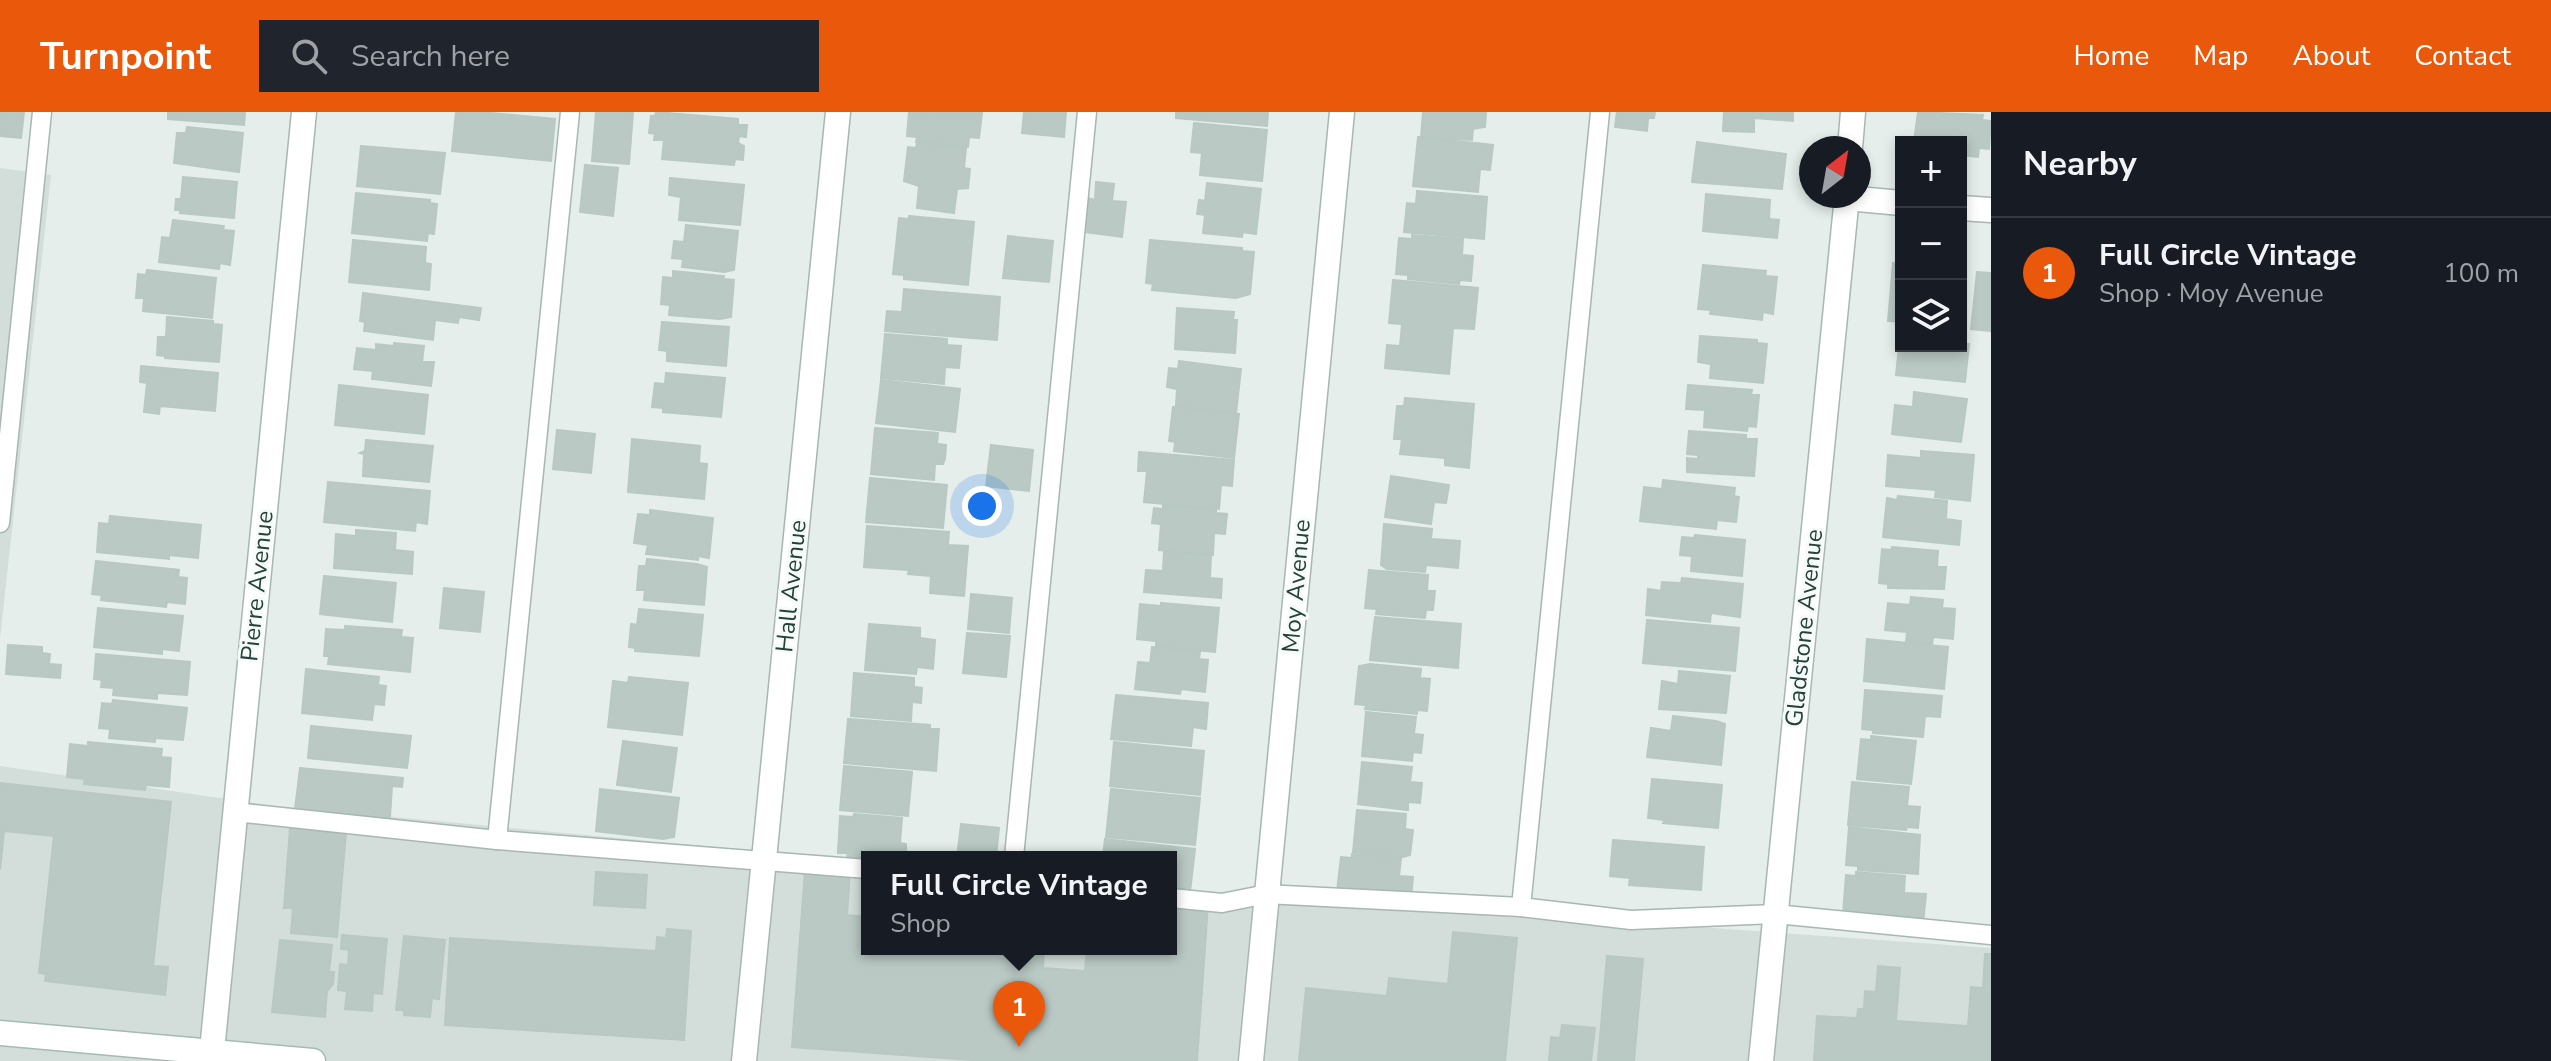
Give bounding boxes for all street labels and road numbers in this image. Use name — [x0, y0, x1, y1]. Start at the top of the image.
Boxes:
street label: Pierre Avenue — [233, 509, 281, 663]
street label: Hall Avenue — [768, 518, 814, 654]
street label: Moy Avenue — [1274, 518, 1318, 654]
street label: Gladstone Avenue — [1778, 528, 1830, 728]

